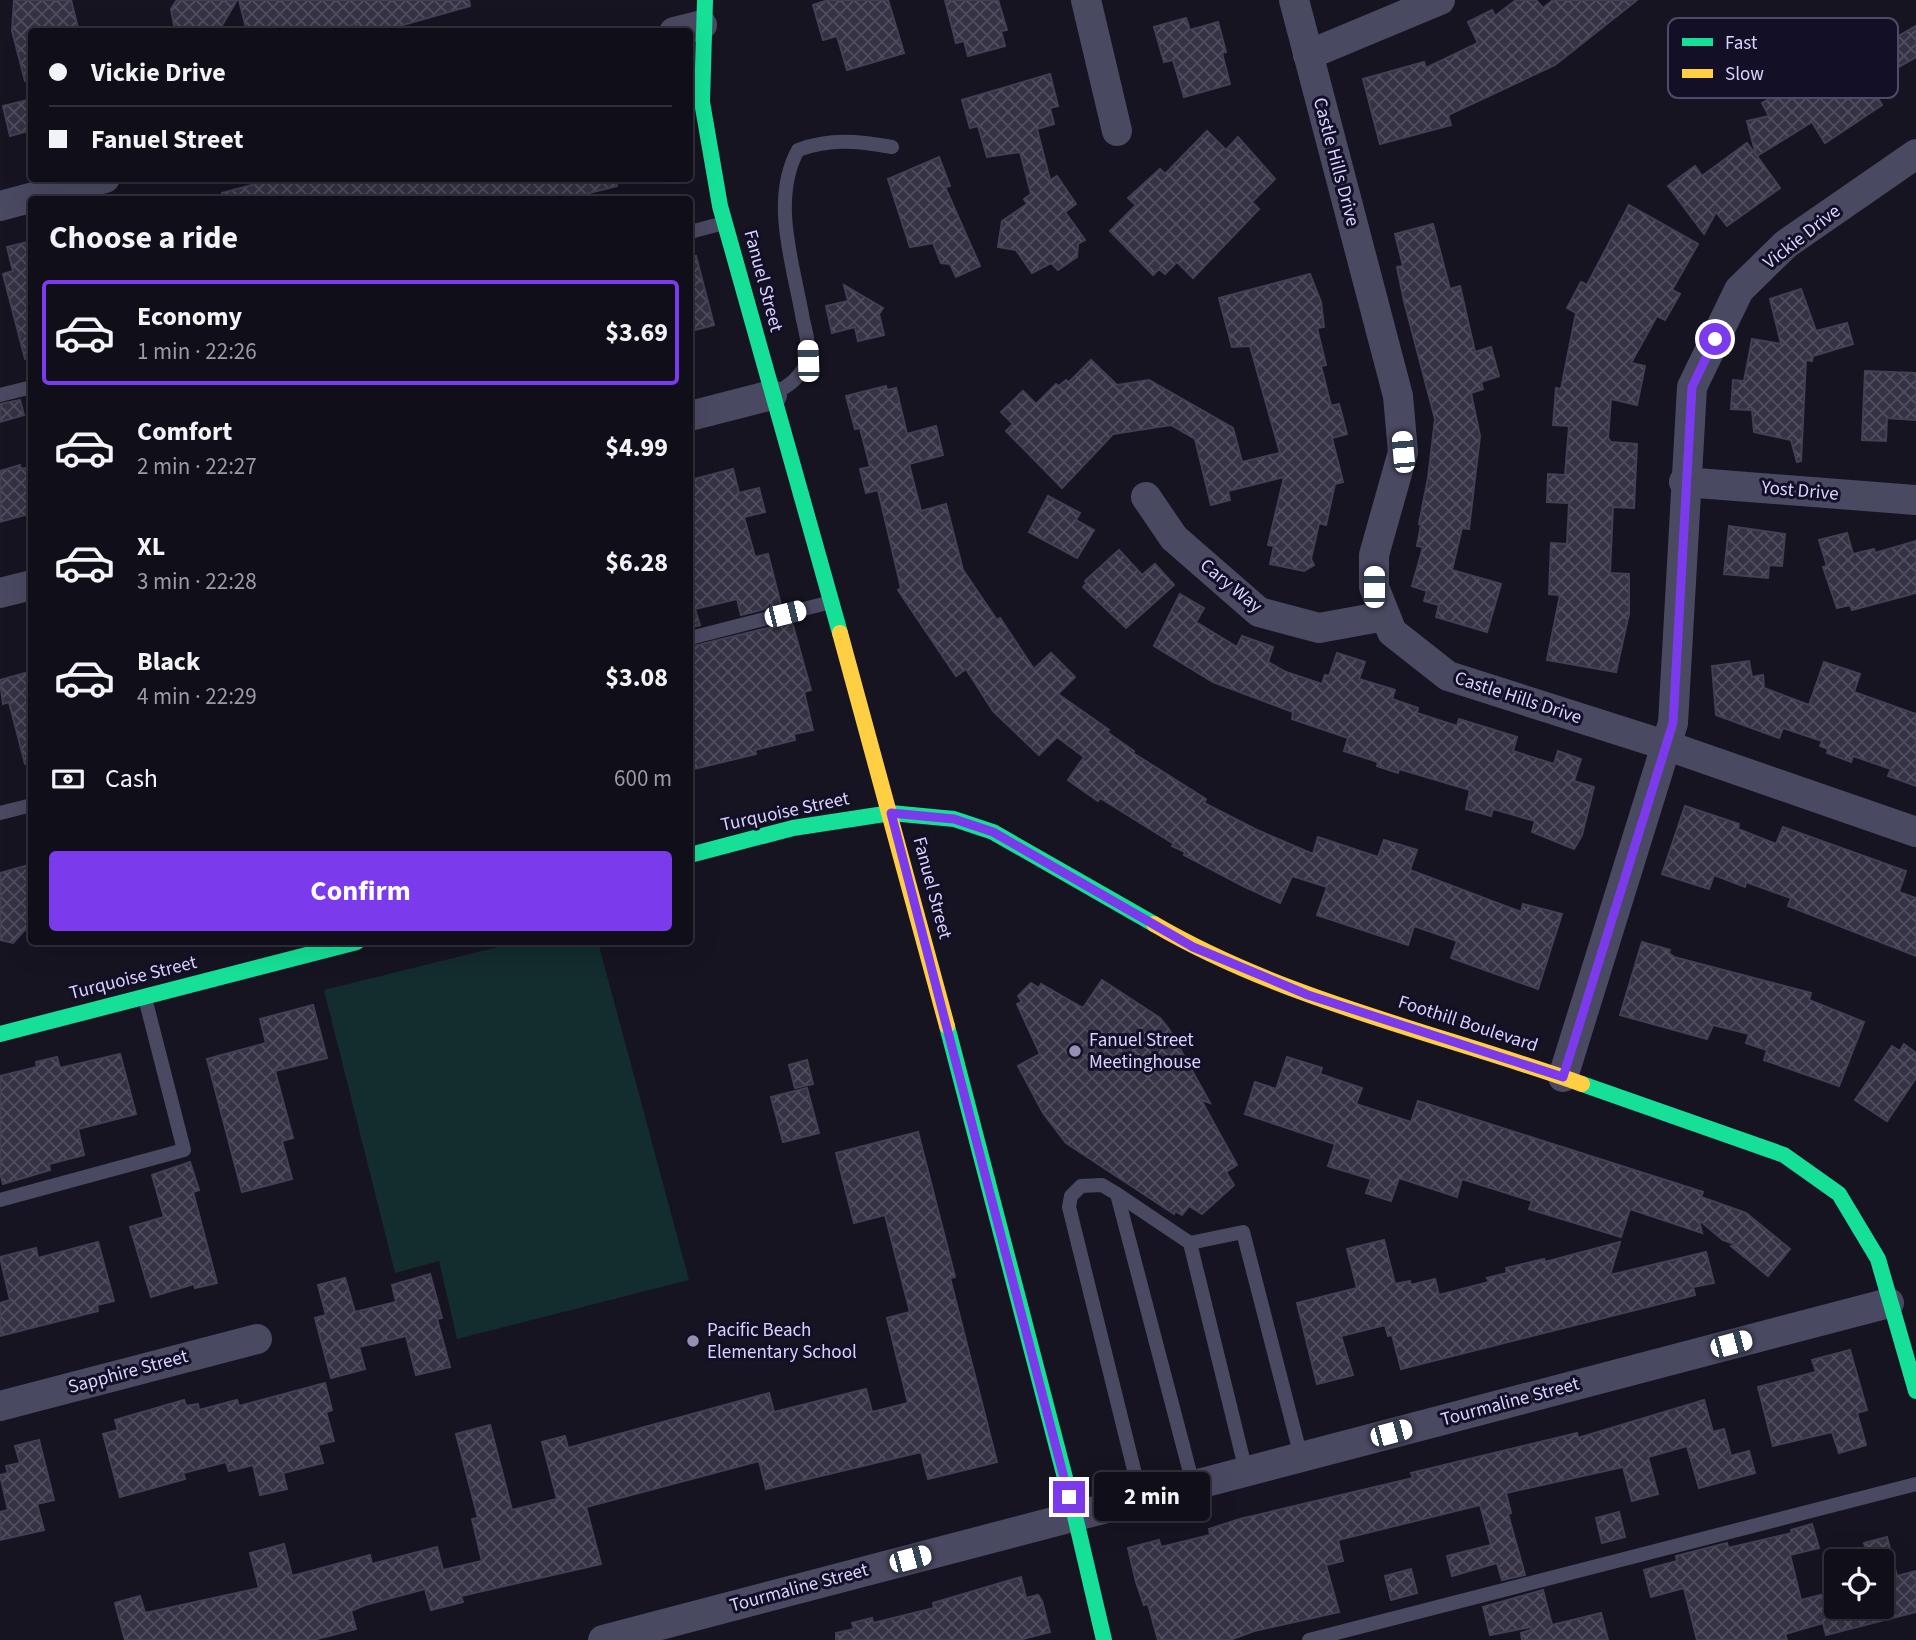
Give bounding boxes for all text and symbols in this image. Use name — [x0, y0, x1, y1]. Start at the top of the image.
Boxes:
legend — [1668, 18, 1898, 98]
text: Fast — [1725, 30, 1758, 57]
text: Vickie Drive — [91, 54, 226, 91]
text: Slow — [1725, 61, 1764, 88]
street label: Castle Hills Drive — [1306, 95, 1366, 229]
text: Fanuel Street — [91, 121, 243, 158]
street label: Vickie Drive — [1758, 198, 1846, 276]
text: Choose a ride — [49, 215, 238, 261]
street label: Fanuel Street — [736, 227, 790, 336]
text: Economy — [137, 298, 242, 335]
icon: car — [53, 301, 116, 364]
text: $3.69 — [605, 314, 668, 351]
route start — [1699, 323, 1731, 355]
text: 1 min · 22:26 — [137, 335, 257, 368]
car — [797, 340, 820, 382]
text: Comfort — [137, 413, 232, 450]
icon: car — [53, 416, 116, 479]
text: $4.99 — [605, 429, 668, 466]
car — [1391, 430, 1416, 474]
text: 2 min · 22:27 — [137, 450, 257, 483]
street label: Yost Drive — [1759, 474, 1840, 508]
text: XL — [137, 528, 165, 565]
icon: car — [53, 531, 116, 594]
text: $6.28 — [605, 544, 668, 581]
street label: Cary Way — [1194, 552, 1268, 620]
text: 3 min · 22:28 — [137, 565, 257, 598]
car — [1364, 566, 1385, 608]
car — [763, 599, 808, 629]
text: Black — [137, 643, 200, 680]
icon: car — [53, 646, 116, 709]
text: $3.08 — [605, 659, 668, 696]
street label: Castle Hills Drive — [1451, 665, 1585, 731]
text: 4 min · 22:29 — [137, 680, 257, 713]
icon: cash — [49, 760, 87, 798]
text: Cash — [105, 760, 158, 797]
text: 600 m — [614, 762, 672, 795]
street label: Turquoise Street — [718, 785, 852, 839]
street label: Fanuel Street — [905, 834, 959, 943]
button: Confirm — [49, 851, 672, 931]
street label: Turquoise Street — [66, 949, 200, 1007]
street label: Foothill Boulevard — [1395, 989, 1541, 1059]
place label: Fanuel Street Meetinghouse — [1089, 1027, 1201, 1076]
marker: Fanuel Street Meetinghouse — [1067, 1043, 1083, 1059]
place label: Pacific Beach Elementary School — [707, 1317, 857, 1366]
car — [1708, 1328, 1755, 1360]
marker: Pacific Beach Elementary School — [685, 1333, 701, 1349]
street label: Sapphire Street — [65, 1343, 191, 1401]
street label: Tourmaline Street — [1438, 1370, 1583, 1433]
car — [1368, 1417, 1415, 1449]
callout: 2 min — [1094, 1472, 1209, 1522]
text: 2 min — [1124, 1480, 1180, 1513]
route end — [1053, 1481, 1085, 1513]
car — [887, 1543, 934, 1575]
map controls — [1824, 1549, 1894, 1619]
button: locate — [1824, 1549, 1894, 1619]
street label: Tourmaline Street — [727, 1556, 872, 1619]

